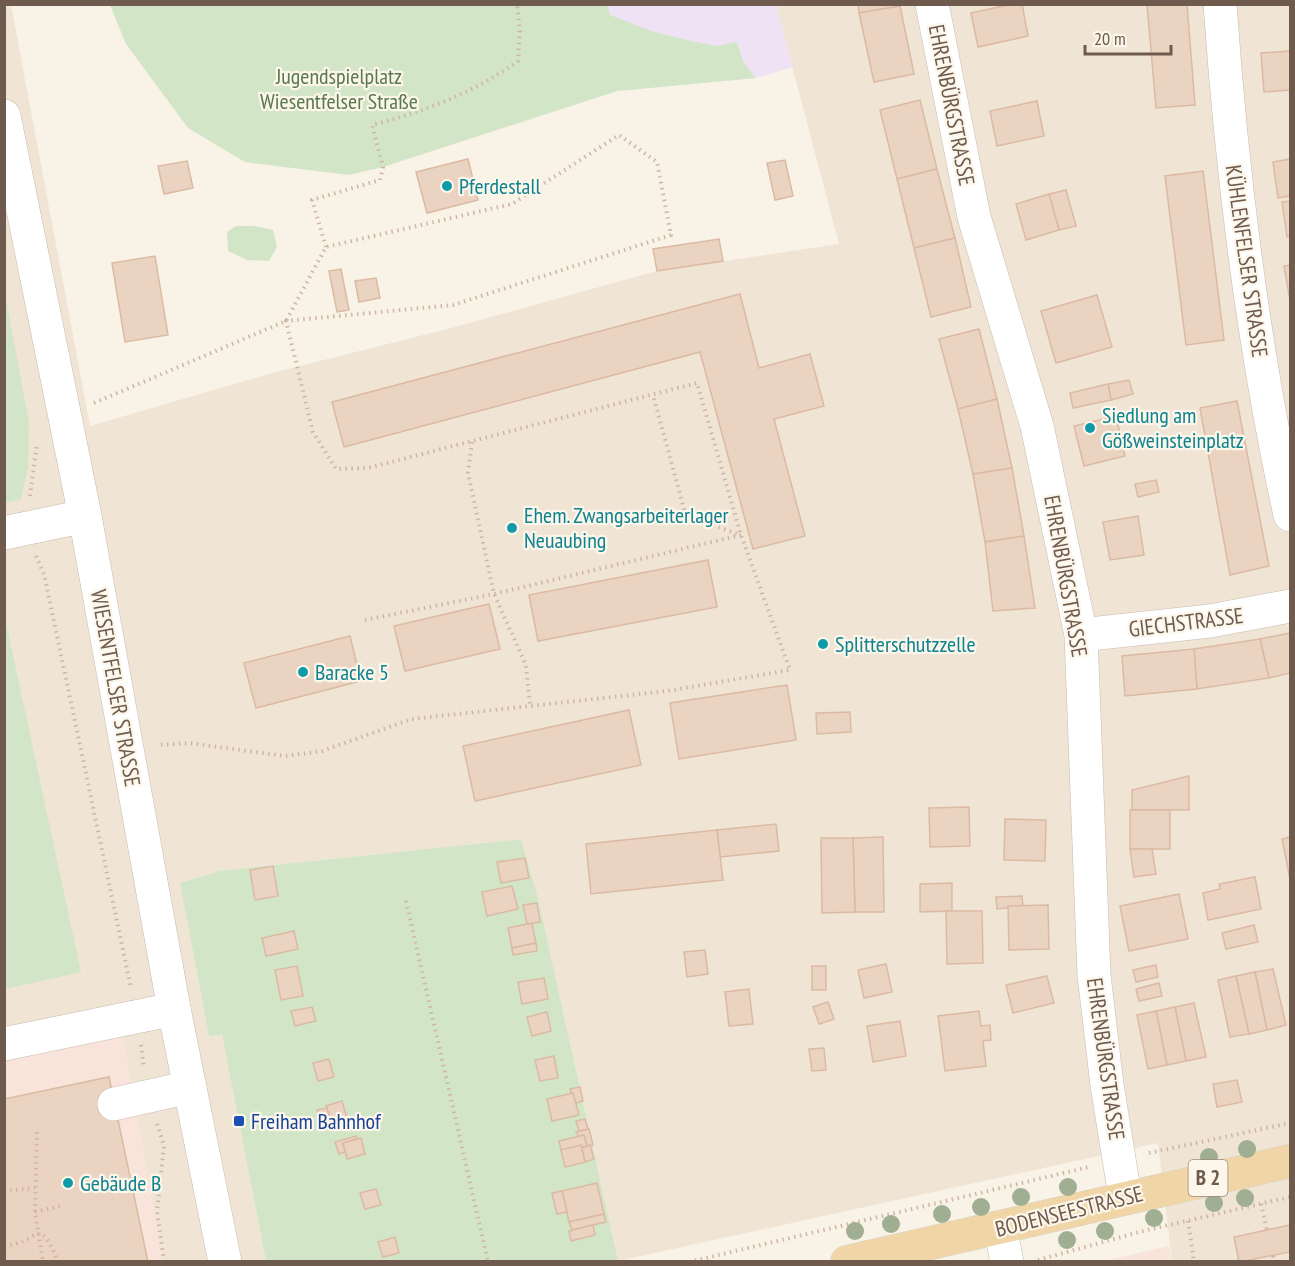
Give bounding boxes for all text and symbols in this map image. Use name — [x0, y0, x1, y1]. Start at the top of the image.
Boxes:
scale bar — [1085, 18, 1170, 56]
street label: EHRENBÜRGSTRASSE — [923, 22, 981, 188]
text: 20 m — [1094, 27, 1126, 50]
park label: Jugendspielplatz Wiesentfelser Straße — [260, 62, 418, 115]
street label: KÜHLENFELSER STRASSE — [1220, 163, 1274, 359]
place label: Pferdestall — [459, 172, 542, 200]
marker: Pferdestall — [440, 179, 454, 193]
place label: Siedlung am Gößweinsteinplatz — [1102, 401, 1244, 454]
marker: Siedlung am Gößweinsteinplatz — [1083, 421, 1097, 435]
street label: EHRENBÜRGSTRASSE — [1038, 493, 1094, 659]
place label: Ehem. Zwangsarbeiterlager Neuaubing — [524, 501, 729, 554]
marker: Ehem. Zwangsarbeiterlager Neuaubing — [505, 521, 519, 535]
street label: WIESENTFELSER STRASSE — [85, 587, 147, 789]
street label: GIECHSTRASSE — [1127, 601, 1245, 643]
place label: Splitterschutzzelle — [835, 630, 975, 658]
marker: Splitterschutzzelle — [816, 637, 830, 651]
place label: Baracke 5 — [315, 658, 389, 686]
marker: Baracke 5 — [296, 665, 310, 679]
street label: EHRENBÜRGSTRASSE — [1081, 976, 1131, 1142]
place label: Freiham Bahnhof — [251, 1107, 382, 1135]
marker: Freiham Bahnhof — [232, 1114, 246, 1128]
road number: B 2 — [1188, 1160, 1228, 1196]
place label: Gebäude B — [80, 1169, 161, 1197]
marker: Gebäude B — [61, 1176, 75, 1190]
street label: BODENSEESTRASSE — [992, 1179, 1146, 1243]

